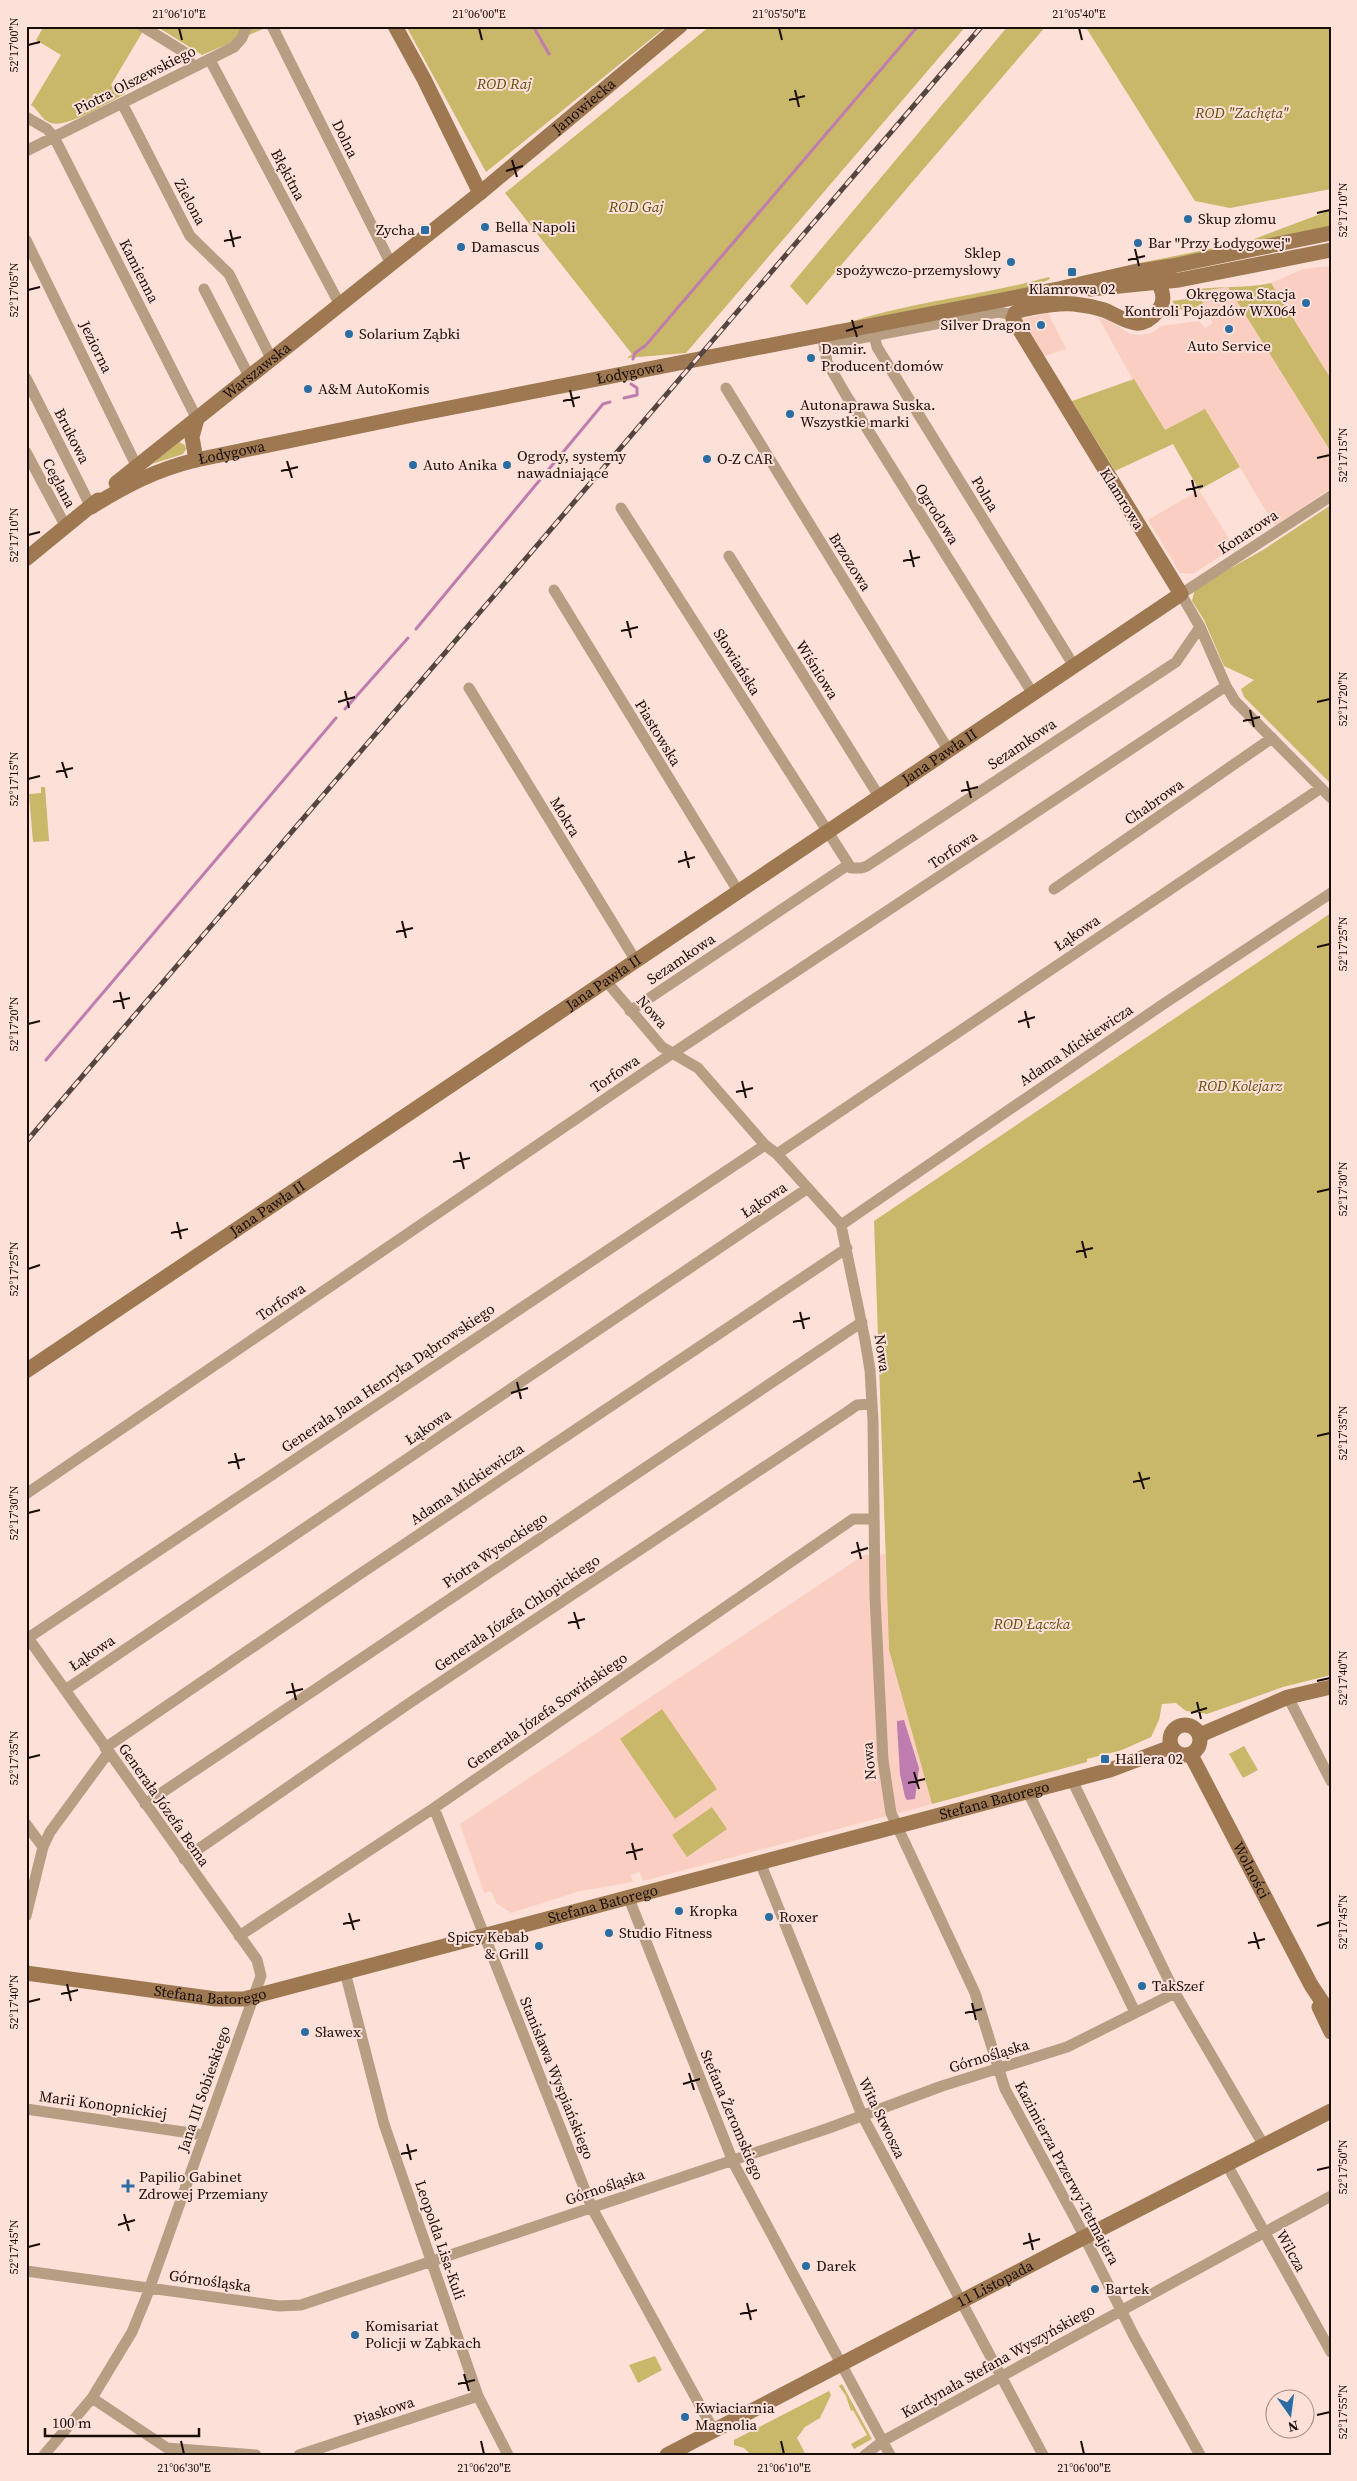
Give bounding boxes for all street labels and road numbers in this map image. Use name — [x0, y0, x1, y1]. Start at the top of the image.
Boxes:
street label: Piotra Olszewskiego — [71, 40, 199, 119]
street label: Janowiecka — [547, 73, 620, 139]
street label: Dolna — [327, 116, 364, 162]
street label: Błękitna — [266, 145, 311, 205]
street label: Zielona — [170, 175, 212, 229]
street label: Kamienna — [114, 235, 165, 307]
street label: Jeziorna — [74, 316, 118, 377]
street label: Warszawska — [218, 337, 295, 404]
street label: Łodygowa — [594, 355, 665, 389]
street label: Brukowa — [50, 404, 95, 467]
street label: Łodygowa — [196, 435, 267, 469]
street label: Ceglana — [38, 454, 81, 512]
street label: Klamrowa — [1095, 464, 1150, 534]
street label: Polna — [967, 472, 1004, 516]
street label: Ogrodowa — [910, 479, 965, 549]
street label: Konarowa — [1214, 504, 1282, 559]
street label: Brzozowa — [824, 529, 877, 595]
street label: Słowiańska — [709, 624, 766, 699]
street label: Wiśniowa — [791, 636, 844, 703]
street label: Piastowska — [630, 696, 687, 770]
street label: Sezamkowa — [983, 713, 1060, 774]
street label: Jana Pawła II — [896, 723, 981, 790]
street label: Chabrowa — [1120, 773, 1188, 830]
street label: Mokra — [545, 793, 586, 841]
street label: Torfowa — [924, 825, 982, 874]
street label: Łąkowa — [1049, 909, 1104, 956]
street label: Sezamkowa — [642, 928, 719, 989]
street label: Jana Pawła II — [560, 949, 645, 1016]
street label: Nowa — [632, 990, 673, 1033]
street label: Adama Mickiewicza — [1015, 998, 1137, 1091]
street label: Torfowa — [586, 1049, 644, 1098]
street label: Jana Pawła II — [224, 1175, 309, 1242]
street label: Łąkowa — [736, 1176, 791, 1223]
street label: Torfowa — [252, 1277, 310, 1326]
street label: Generała Jana Henryka Dąbrowskiego — [277, 1298, 499, 1457]
street label: Nowa — [869, 1333, 896, 1374]
street label: Łąkowa — [400, 1403, 455, 1450]
street label: Adama Mickiewicza — [406, 1437, 528, 1530]
street label: Piotra Wysockiego — [438, 1507, 551, 1593]
street label: Generała Józefa Chłopickiego — [430, 1549, 604, 1676]
street label: Łąkowa — [64, 1629, 119, 1676]
street label: Generała Józefa Sowińskiego — [462, 1647, 631, 1774]
street label: Generała Józefa Bema — [114, 1739, 215, 1871]
street label: Nowa — [856, 1741, 881, 1781]
street label: Stefana Batorego — [937, 1775, 1052, 1825]
street label: Wolności — [1228, 1838, 1275, 1902]
street label: Stefana Batorego — [545, 1879, 660, 1928]
street label: Stefana Batorego — [153, 1980, 269, 2009]
street label: Stanisława Wyspiańskiego — [515, 1993, 600, 2162]
street label: Jana III Sobieskiego — [172, 2023, 235, 2156]
street label: Górnośląska — [946, 2033, 1032, 2078]
street label: Stefana Żeromskiego — [696, 2047, 769, 2183]
street label: Wita Stwosza — [854, 2074, 911, 2162]
street label: Kazimierza Przerwy-Tetmajera — [1010, 2077, 1125, 2269]
street label: Marii Konopnickiej — [38, 2085, 168, 2124]
street label: Górnośląska — [562, 2163, 648, 2210]
street label: Leopolda Lisa-Kuli — [410, 2177, 471, 2302]
street label: Wilcza — [1271, 2226, 1312, 2276]
street label: 11 Listopada — [953, 2254, 1037, 2312]
street label: Górnośląska — [168, 2264, 253, 2297]
street label: Kardynała Stefana Wyszyńskiego — [897, 2298, 1098, 2423]
street label: Piaskowa — [351, 2391, 417, 2430]

